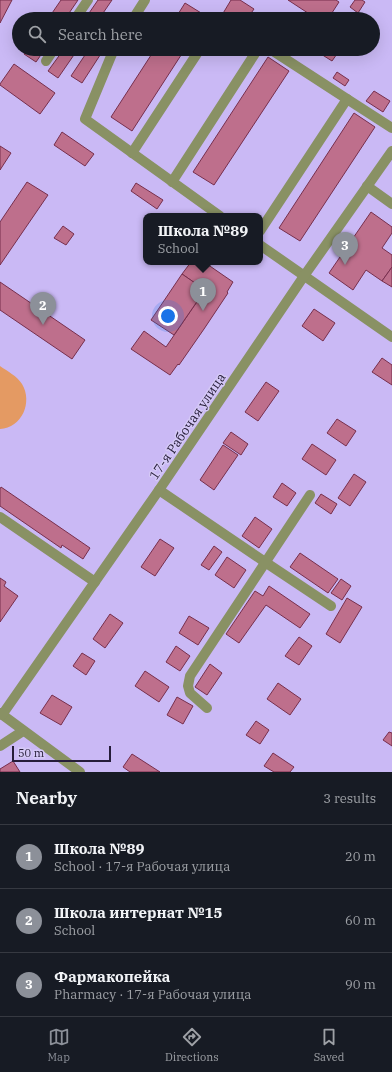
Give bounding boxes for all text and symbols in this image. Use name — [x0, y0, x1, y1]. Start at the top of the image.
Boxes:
search box — [12, 12, 380, 56]
icon: search — [26, 23, 48, 45]
text: Search here — [58, 25, 143, 44]
popup — [143, 213, 263, 265]
text: Школа №89 — [158, 221, 248, 240]
pin: 3 — [332, 232, 358, 265]
text: School — [158, 240, 199, 257]
pin: 1 — [190, 278, 216, 311]
pin: 2 — [30, 292, 56, 325]
your location — [158, 306, 178, 326]
street label: 17-я Рабочая улица — [145, 370, 229, 483]
scale bar — [12, 744, 111, 763]
text: 50 m — [18, 746, 44, 760]
text: Nearby — [16, 787, 77, 809]
text: 3 results — [323, 790, 376, 807]
text: Школа №89 — [54, 839, 144, 858]
text: 1 — [25, 848, 33, 865]
text: 20 m — [345, 848, 376, 865]
text: School · 17-я Рабочая улица — [54, 858, 230, 875]
text: Школа интернат №15 — [54, 903, 223, 922]
text: 2 — [25, 912, 33, 929]
text: 60 m — [345, 912, 376, 929]
text: School — [54, 922, 95, 939]
text: Фармакопейка — [54, 967, 170, 986]
text: 3 — [25, 976, 33, 993]
text: 90 m — [345, 976, 376, 993]
text: Pharmacy · 17-я Рабочая улица — [54, 986, 251, 1003]
tab: Map — [48, 1026, 70, 1064]
tab: Directions — [165, 1026, 219, 1064]
tab: Saved — [314, 1026, 344, 1064]

